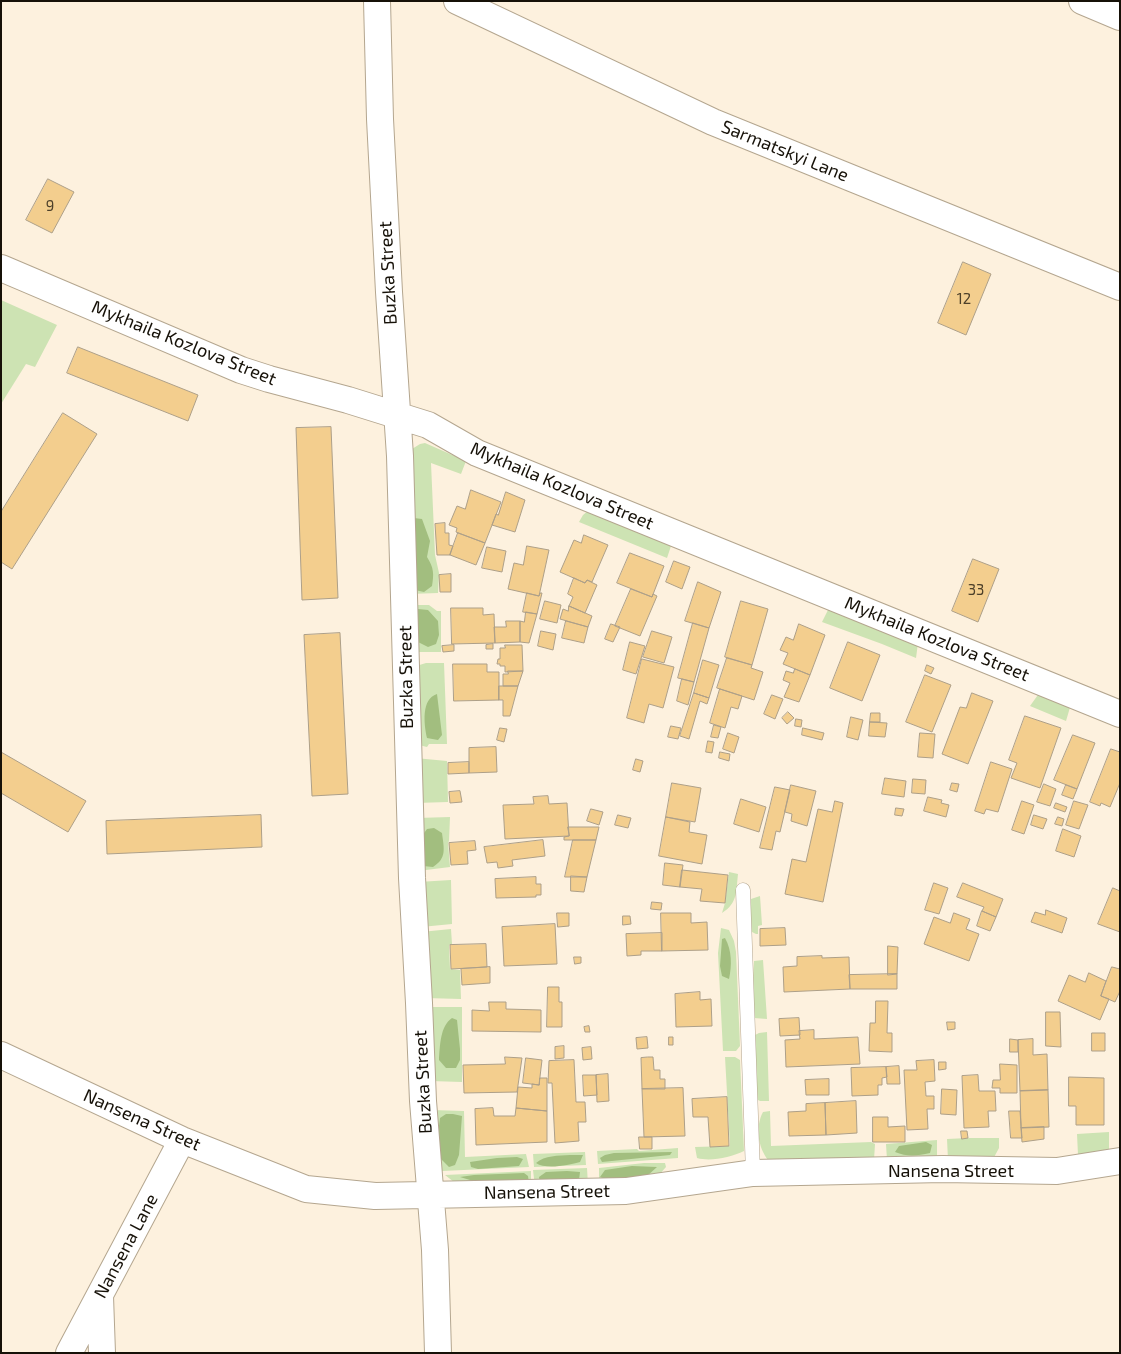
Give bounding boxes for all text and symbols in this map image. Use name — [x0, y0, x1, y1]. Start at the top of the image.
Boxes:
street label: Sarmatskyi Lane — [718, 116, 852, 186]
house number: 9 — [46, 197, 54, 215]
street label: Buzka Street — [375, 221, 401, 325]
house number: 12 — [957, 290, 971, 308]
street label: Mykhaila Kozlova Street — [89, 296, 279, 390]
street label: Mykhaila Kozlova Street — [467, 438, 657, 534]
house number: 33 — [968, 581, 984, 599]
street label: Mykhaila Kozlova Street — [842, 592, 1032, 686]
street label: Buzka Street — [394, 625, 418, 729]
street label: Buzka Street — [410, 1030, 436, 1134]
street label: Nansena Street — [80, 1084, 204, 1156]
street label: Nansena Street — [888, 1160, 1014, 1182]
street label: Nansena Street — [484, 1180, 610, 1204]
street label: Nansena Lane — [89, 1190, 163, 1302]

